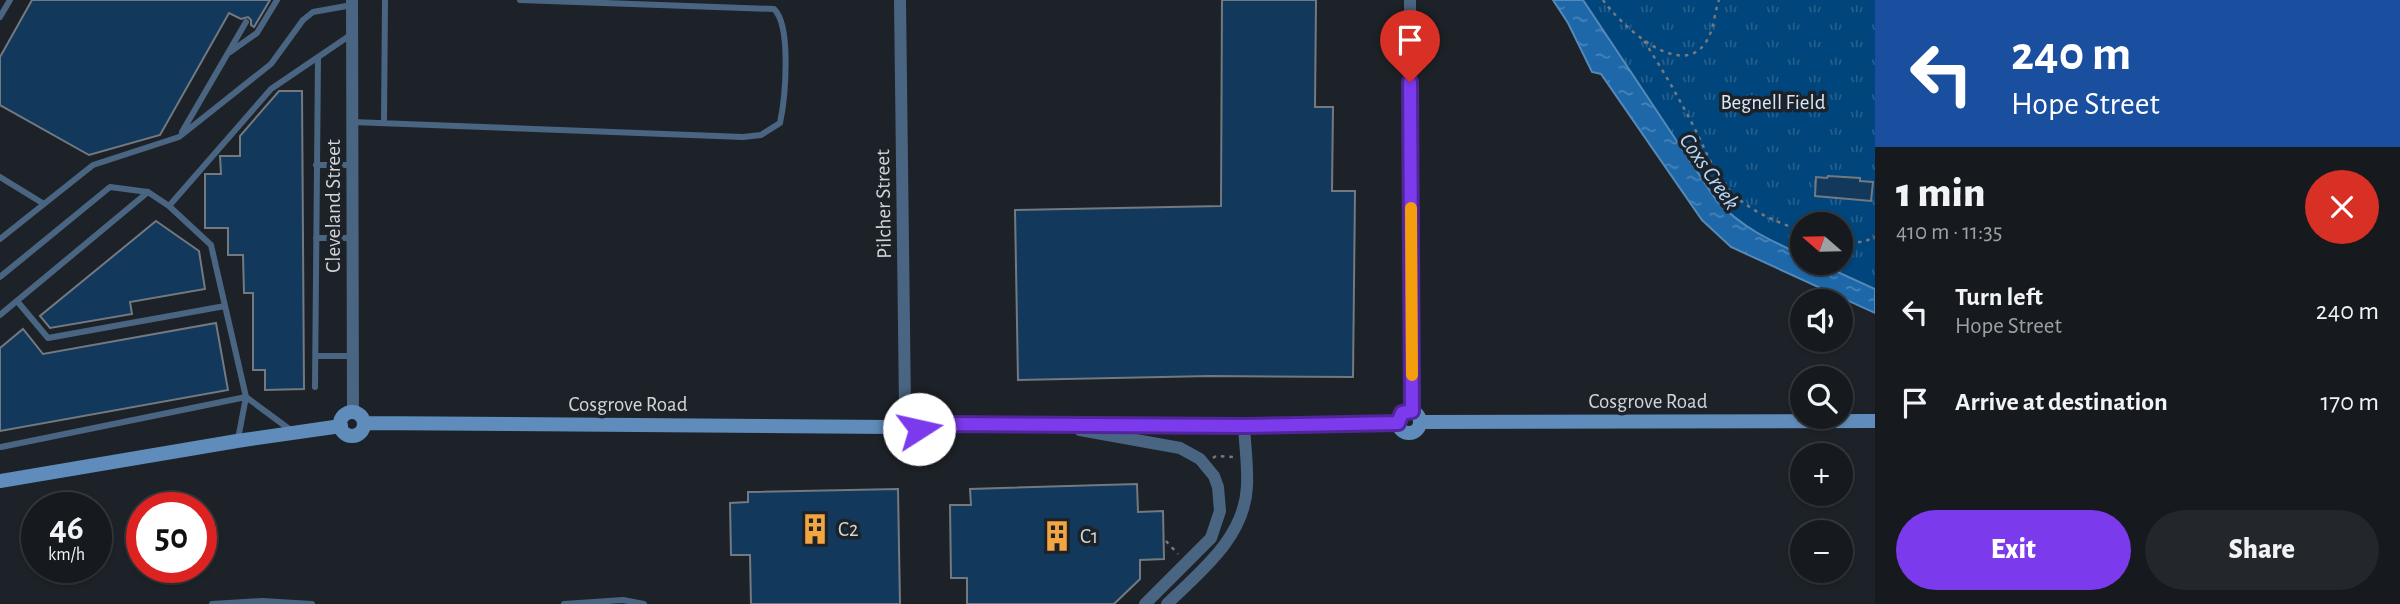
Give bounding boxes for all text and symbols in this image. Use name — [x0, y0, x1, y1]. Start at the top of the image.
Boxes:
pin — [1380, 10, 1440, 82]
icon: arrive — [1391, 21, 1429, 59]
icon: left — [1896, 28, 1987, 119]
text: 240 m — [2011, 30, 2131, 79]
text: Hope Street — [2011, 88, 2160, 120]
park label: Begnell Field — [1720, 92, 1826, 113]
water label: Coxs Creek — [1674, 129, 1743, 215]
street label: Cleveland Street — [323, 139, 344, 273]
street label: Pilcher Street — [872, 149, 895, 259]
button: close — [2305, 170, 2379, 244]
text: 1 min — [1896, 172, 1985, 214]
north arrow — [1790, 212, 1853, 275]
map controls — [1790, 212, 1853, 583]
text: 410 m · 11:35 — [1896, 221, 2002, 244]
text: Turn left — [1955, 284, 2043, 310]
button: sound — [1790, 289, 1853, 352]
icon: left — [1896, 293, 1934, 331]
text: 240 m — [2316, 298, 2379, 324]
text: Hope Street — [1955, 315, 2062, 338]
button: search — [1790, 366, 1853, 429]
icon: arrive — [1896, 384, 1934, 422]
text: Arrive at destination — [1955, 389, 2168, 415]
text: 170 m — [2320, 389, 2379, 415]
street label: Cosgrove Road — [1588, 391, 1708, 412]
position arrow — [882, 392, 956, 466]
street label: Cosgrove Road — [568, 394, 688, 415]
button: + — [1790, 443, 1853, 506]
speed limit sign: 50 — [126, 492, 217, 583]
button: Exit — [1896, 510, 2131, 590]
button: Share — [2145, 510, 2379, 590]
text: 46 — [49, 511, 84, 546]
building icon: C2 — [798, 512, 832, 546]
place label: C2 — [838, 519, 858, 540]
building icon: C1 — [1040, 519, 1074, 553]
button: − — [1790, 520, 1853, 583]
place label: C1 — [1080, 526, 1098, 547]
text: km/h — [48, 546, 85, 564]

